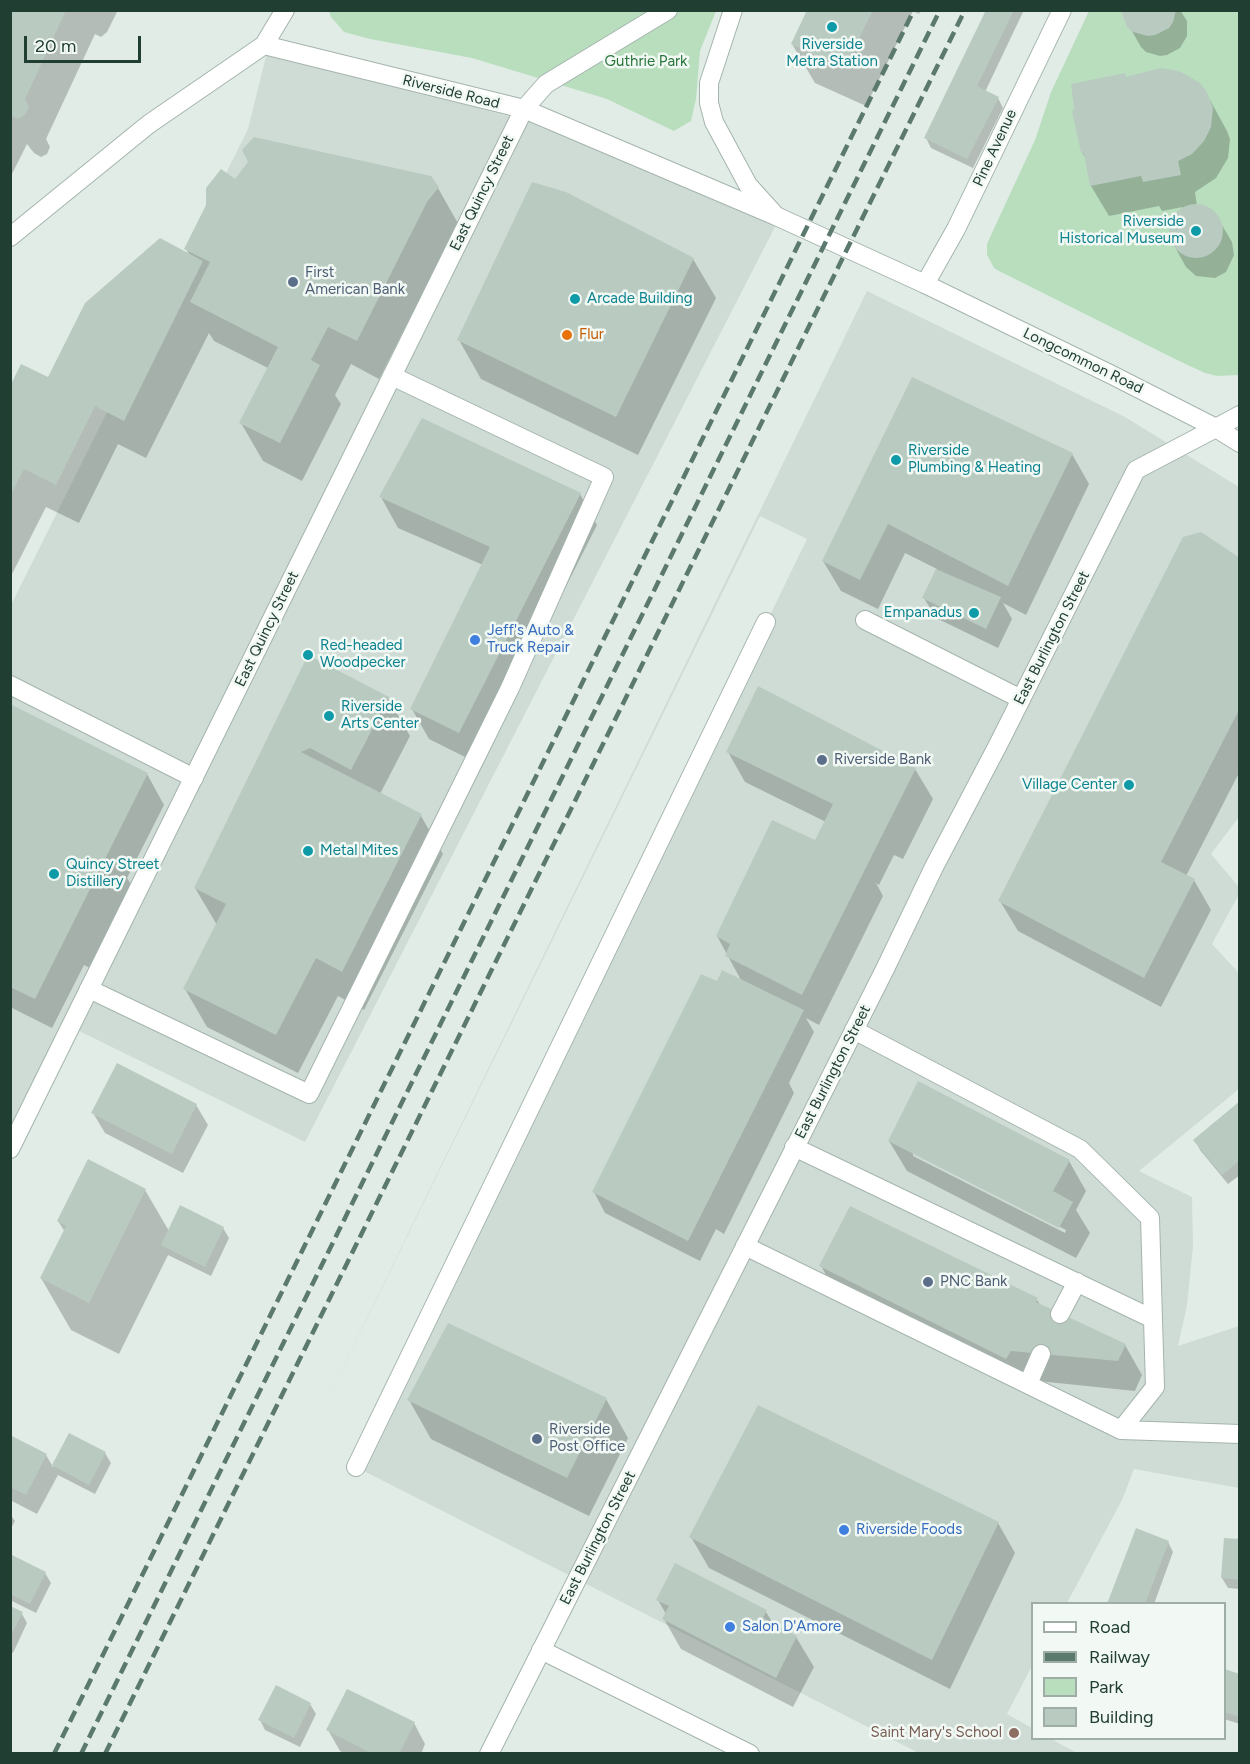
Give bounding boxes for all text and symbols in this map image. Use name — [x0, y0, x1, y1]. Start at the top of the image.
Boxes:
marker: Riverside Metra Station — [825, 20, 839, 34]
scale bar — [27, 24, 144, 62]
text: 20 m — [35, 35, 76, 57]
place label: Riverside Metra Station — [786, 36, 878, 71]
park label: Guthrie Park — [605, 53, 687, 71]
street label: Riverside Road — [401, 71, 501, 113]
street label: Pine Avenue — [969, 107, 1021, 189]
street label: East Quincy Street — [446, 132, 518, 254]
place label: Riverside Historical Museum — [1059, 213, 1184, 248]
marker: Riverside Historical Museum — [1189, 224, 1203, 238]
place label: First American Bank — [305, 264, 405, 299]
marker: First American Bank — [286, 275, 300, 289]
place label: Arcade Building — [587, 290, 692, 308]
marker: Arcade Building — [568, 292, 582, 306]
street label: Longcommon Road — [1020, 324, 1146, 398]
place label: Flur — [579, 326, 604, 344]
marker: Flur — [560, 328, 574, 342]
place label: Riverside Plumbing & Heating — [908, 442, 1041, 477]
marker: Riverside Plumbing & Heating — [889, 453, 903, 467]
street label: East Quincy Street — [231, 568, 303, 690]
street label: East Burlington Street — [1010, 568, 1094, 708]
place label: Empanadus — [884, 604, 962, 622]
marker: Empanadus — [967, 606, 981, 620]
place label: Jeff's Auto & Truck Repair — [487, 622, 574, 657]
marker: Jeff's Auto & Truck Repair — [468, 633, 482, 647]
place label: Red-headed Woodpecker — [320, 637, 406, 672]
marker: Red-headed Woodpecker — [301, 648, 315, 662]
place label: Riverside Arts Center — [341, 698, 419, 733]
marker: Riverside Arts Center — [322, 709, 336, 723]
place label: Riverside Bank — [834, 751, 931, 769]
marker: Riverside Bank — [815, 753, 829, 767]
place label: Village Center — [1022, 776, 1117, 794]
marker: Village Center — [1122, 778, 1136, 792]
place label: Metal Mites — [320, 842, 398, 860]
marker: Metal Mites — [301, 844, 315, 858]
place label: Quincy Street Distillery — [66, 856, 159, 891]
marker: Quincy Street Distillery — [47, 867, 61, 881]
street label: East Burlington Street — [791, 1002, 875, 1142]
place label: PNC Bank — [940, 1273, 1007, 1291]
marker: PNC Bank — [921, 1275, 935, 1289]
place label: Riverside Post Office — [549, 1421, 625, 1456]
marker: Riverside Post Office — [530, 1432, 544, 1446]
street label: East Burlington Street — [556, 1468, 640, 1608]
place label: Riverside Foods — [856, 1521, 962, 1539]
marker: Riverside Foods — [837, 1523, 851, 1537]
legend — [1031, 1602, 1226, 1740]
text: Road — [1089, 1616, 1130, 1638]
place label: Salon D'Amore — [742, 1618, 841, 1636]
marker: Salon D'Amore — [723, 1620, 737, 1634]
text: Railway — [1089, 1646, 1150, 1668]
text: Park — [1089, 1676, 1123, 1698]
text: Building — [1089, 1706, 1154, 1728]
place label: Saint Mary's School — [871, 1724, 1002, 1742]
marker: Saint Mary's School — [1007, 1726, 1021, 1740]

